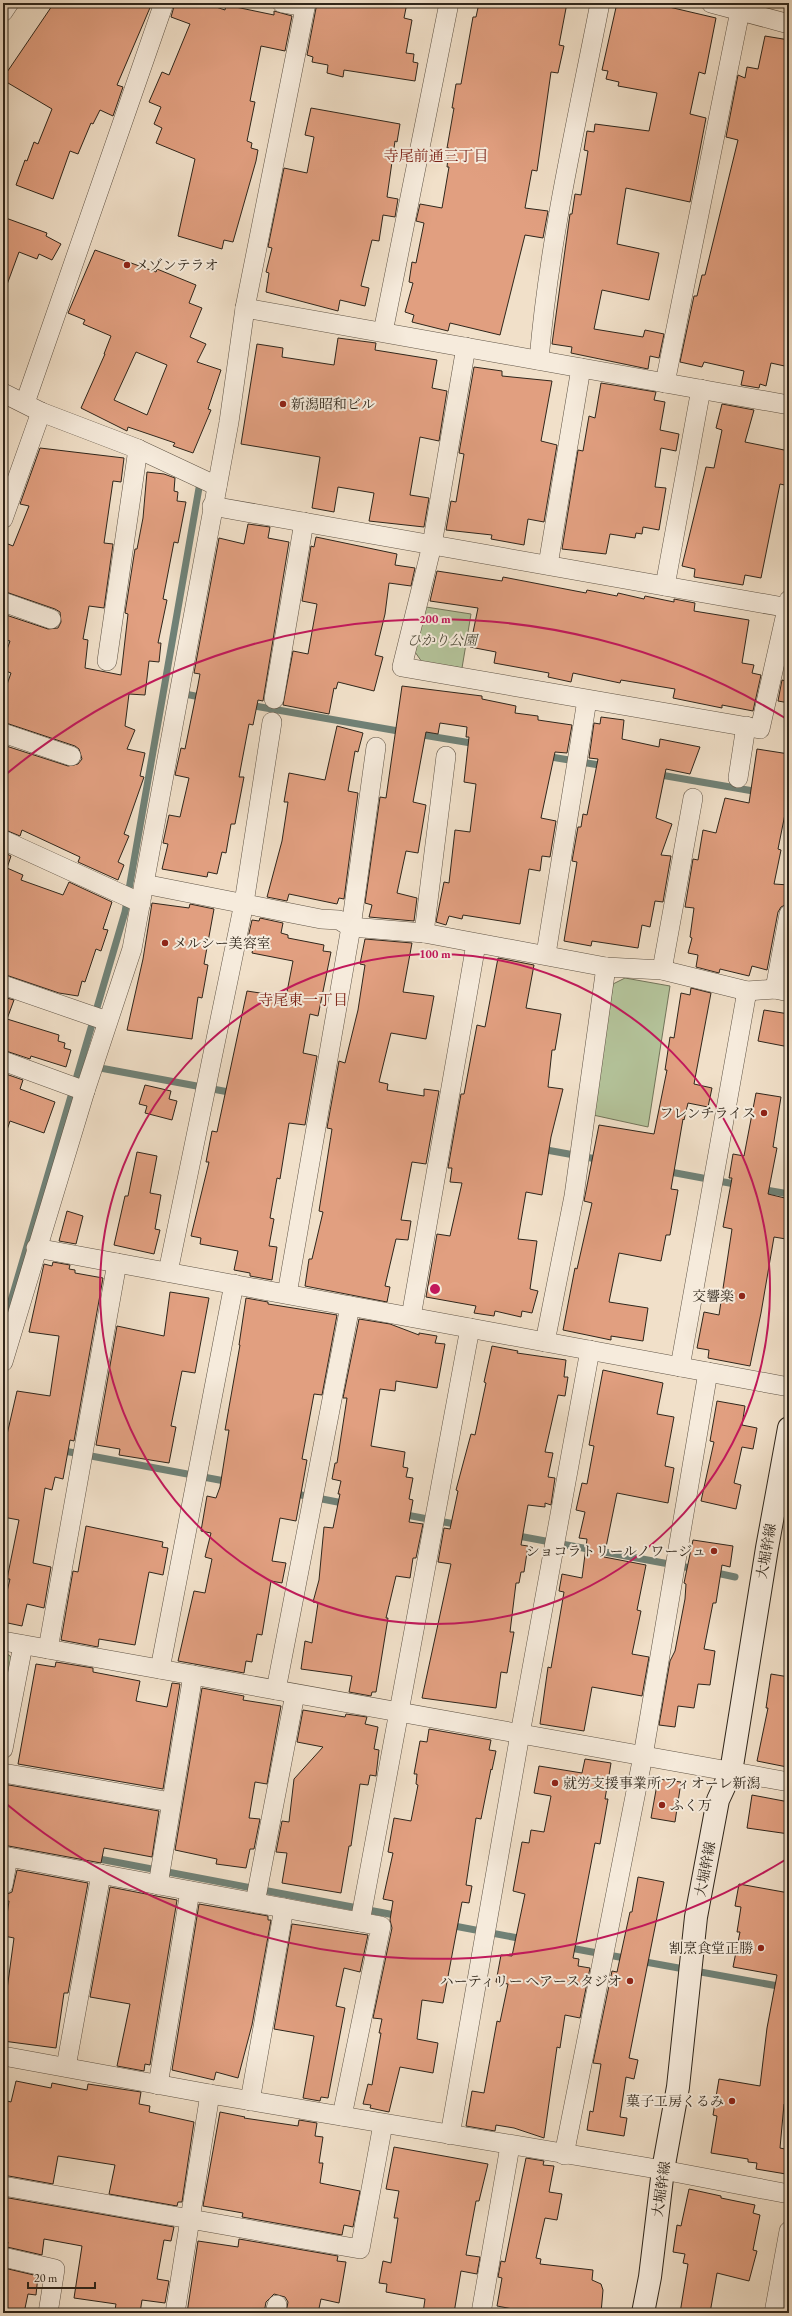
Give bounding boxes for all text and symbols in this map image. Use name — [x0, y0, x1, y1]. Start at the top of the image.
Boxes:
district label: 寺尾前通三丁目 — [383, 146, 489, 165]
place label: メゾンテラオ — [135, 256, 219, 274]
marker: メゾンテラオ — [122, 260, 132, 270]
place label: 新潟昭和ビル — [291, 395, 375, 413]
marker: 新潟昭和ビル — [278, 399, 288, 409]
text: 200 m — [419, 611, 451, 627]
park label: ひかり公園 — [407, 631, 479, 649]
place label: メルシー美容室 — [173, 934, 271, 952]
marker: メルシー美容室 — [160, 938, 170, 948]
text: 100 m — [419, 946, 451, 962]
district label: 寺尾東一丁目 — [258, 990, 348, 1009]
place label: フレンチライス — [659, 1104, 756, 1122]
marker: フレンチライス — [759, 1108, 769, 1118]
centre of rings — [428, 1282, 442, 1296]
place label: 交響楽 — [692, 1287, 734, 1305]
marker: 交響楽 — [737, 1291, 747, 1301]
street label: 大堀幹線 — [752, 1522, 780, 1580]
place label: ショコラトリールノワージュ — [526, 1542, 706, 1560]
marker: ショコラトリールノワージュ — [709, 1546, 719, 1556]
place label: 就労支援事業所 フィオーレ新潟 — [563, 1774, 760, 1792]
marker: 就労支援事業所 フィオーレ新潟 — [550, 1778, 560, 1788]
place label: ふく万 — [670, 1796, 712, 1814]
marker: ふく万 — [657, 1800, 667, 1810]
street label: 大堀幹線 — [691, 1840, 719, 1898]
place label: 割烹食堂正勝 — [669, 1939, 753, 1957]
marker: 割烹食堂正勝 — [756, 1943, 766, 1953]
place label: ハーティリー ヘアースタジオ — [440, 1972, 622, 1990]
marker: ハーティリー ヘアースタジオ — [625, 1976, 635, 1986]
place label: 菓子工房くるみ — [626, 2092, 724, 2110]
marker: 菓子工房くるみ — [727, 2096, 737, 2106]
street label: 大堀幹線 — [648, 2160, 674, 2218]
scale bar — [28, 2264, 95, 2290]
text: 20 m — [34, 2270, 58, 2286]

